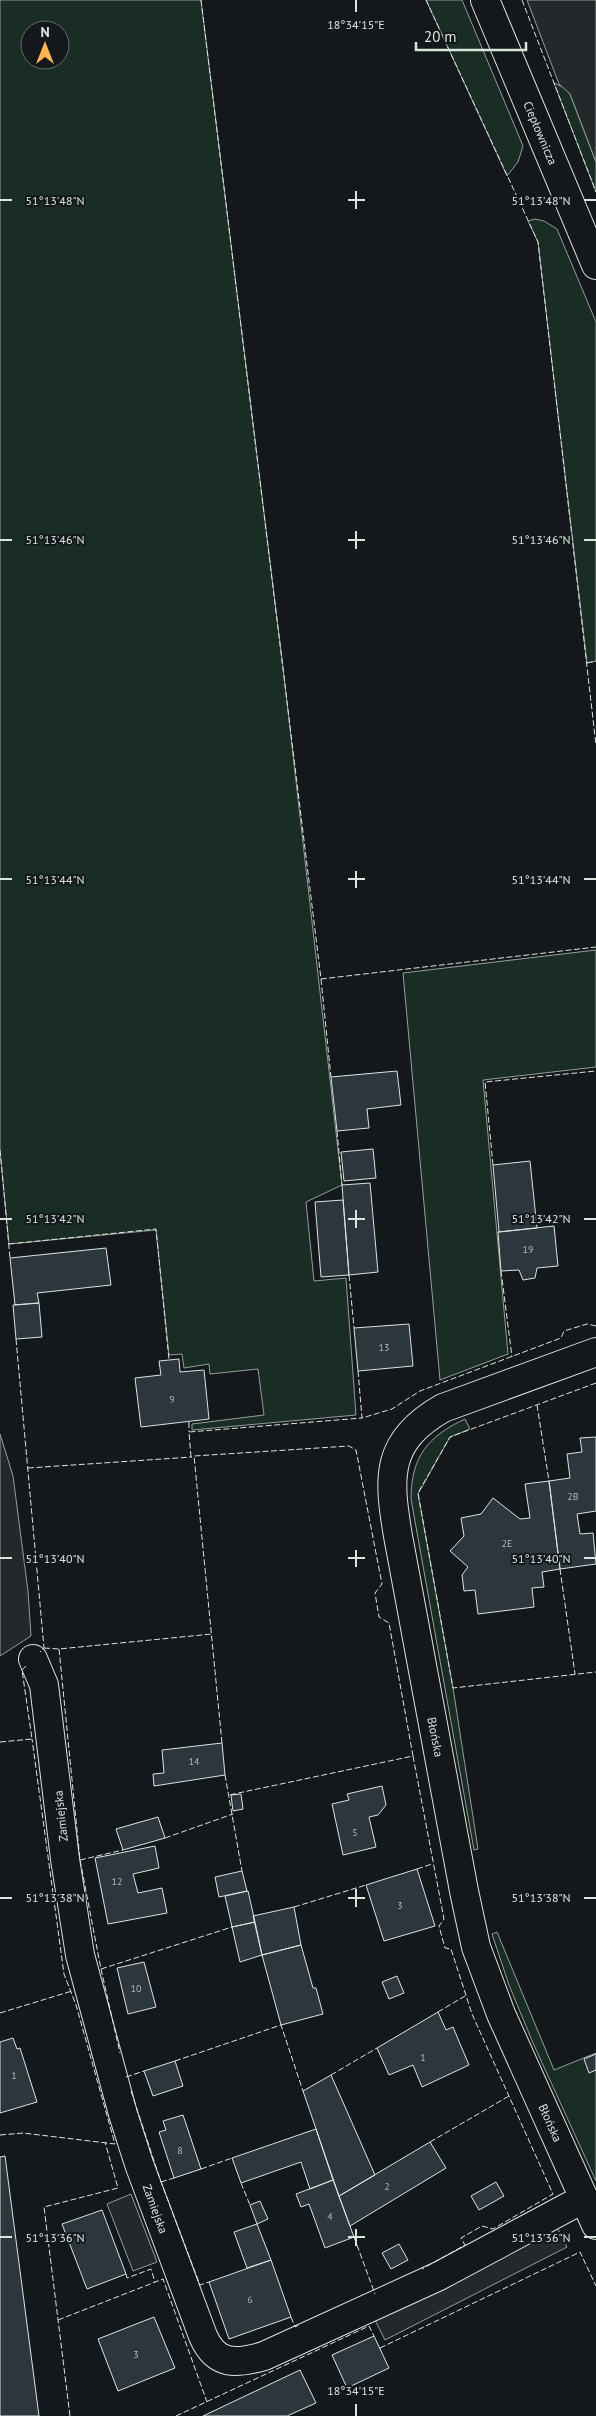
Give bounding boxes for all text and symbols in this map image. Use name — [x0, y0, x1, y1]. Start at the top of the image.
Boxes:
text: 18°34'15"E — [327, 17, 385, 32]
north arrow — [20, 20, 70, 70]
scale bar — [416, 20, 526, 52]
text: N — [40, 23, 50, 41]
text: 20 m — [424, 27, 457, 46]
street label: Ciepłownicza — [520, 99, 561, 167]
text: 51°13'48"N — [25, 193, 85, 208]
text: 51°13'48"N — [511, 193, 571, 208]
text: 51°13'46"N — [25, 532, 85, 547]
text: 51°13'46"N — [511, 532, 571, 547]
text: 51°13'44"N — [25, 872, 85, 887]
text: 51°13'44"N — [511, 872, 571, 887]
text: 51°13'42"N — [25, 1211, 85, 1226]
text: 51°13'42"N — [511, 1211, 571, 1226]
house number: 19 — [523, 1243, 533, 1256]
house number: 13 — [379, 1341, 389, 1354]
house number: 9 — [169, 1393, 175, 1406]
house number: 2B — [567, 1490, 579, 1503]
house number: 2E — [502, 1537, 512, 1550]
text: 51°13'40"N — [25, 1551, 85, 1566]
text: 51°13'40"N — [511, 1551, 571, 1566]
street label: Błońska — [424, 1716, 447, 1758]
house number: 14 — [189, 1755, 200, 1768]
street label: Zamiejska — [50, 1790, 71, 1842]
house number: 5 — [352, 1826, 358, 1839]
house number: 12 — [112, 1875, 122, 1888]
text: 51°13'38"N — [25, 1890, 85, 1905]
text: 51°13'38"N — [511, 1890, 571, 1905]
house number: 3 — [397, 1899, 403, 1912]
house number: 10 — [131, 1982, 142, 1995]
house number: 1 — [420, 2051, 426, 2064]
house number: 1 — [11, 2069, 17, 2082]
street label: Błońska — [535, 2101, 566, 2144]
house number: 8 — [177, 2144, 183, 2157]
house number: 2 — [384, 2180, 390, 2193]
street label: Zamiejska — [140, 2182, 171, 2236]
house number: 4 — [327, 2210, 333, 2223]
text: 51°13'36"N — [25, 2230, 85, 2245]
text: 51°13'36"N — [511, 2230, 571, 2245]
house number: 6 — [247, 2293, 253, 2306]
house number: 3 — [133, 2348, 139, 2361]
text: 18°34'15"E — [327, 2383, 385, 2398]

